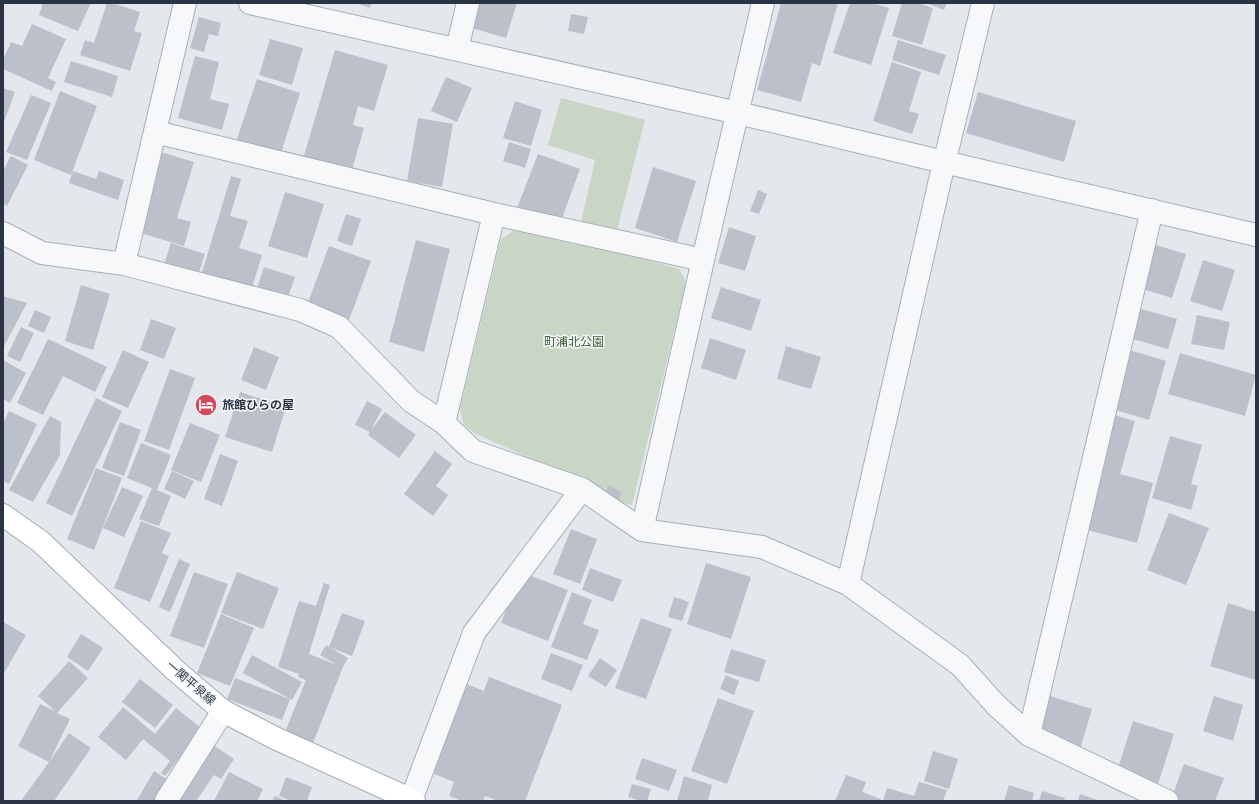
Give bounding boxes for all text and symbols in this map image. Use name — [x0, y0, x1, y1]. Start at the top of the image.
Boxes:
park label: 町浦北公園 — [544, 332, 604, 351]
hotel icon: 旅館ひらの屋 — [193, 392, 219, 418]
place label: 旅館ひらの屋 — [222, 395, 294, 414]
street label: 一関平泉線 — [162, 656, 220, 709]

